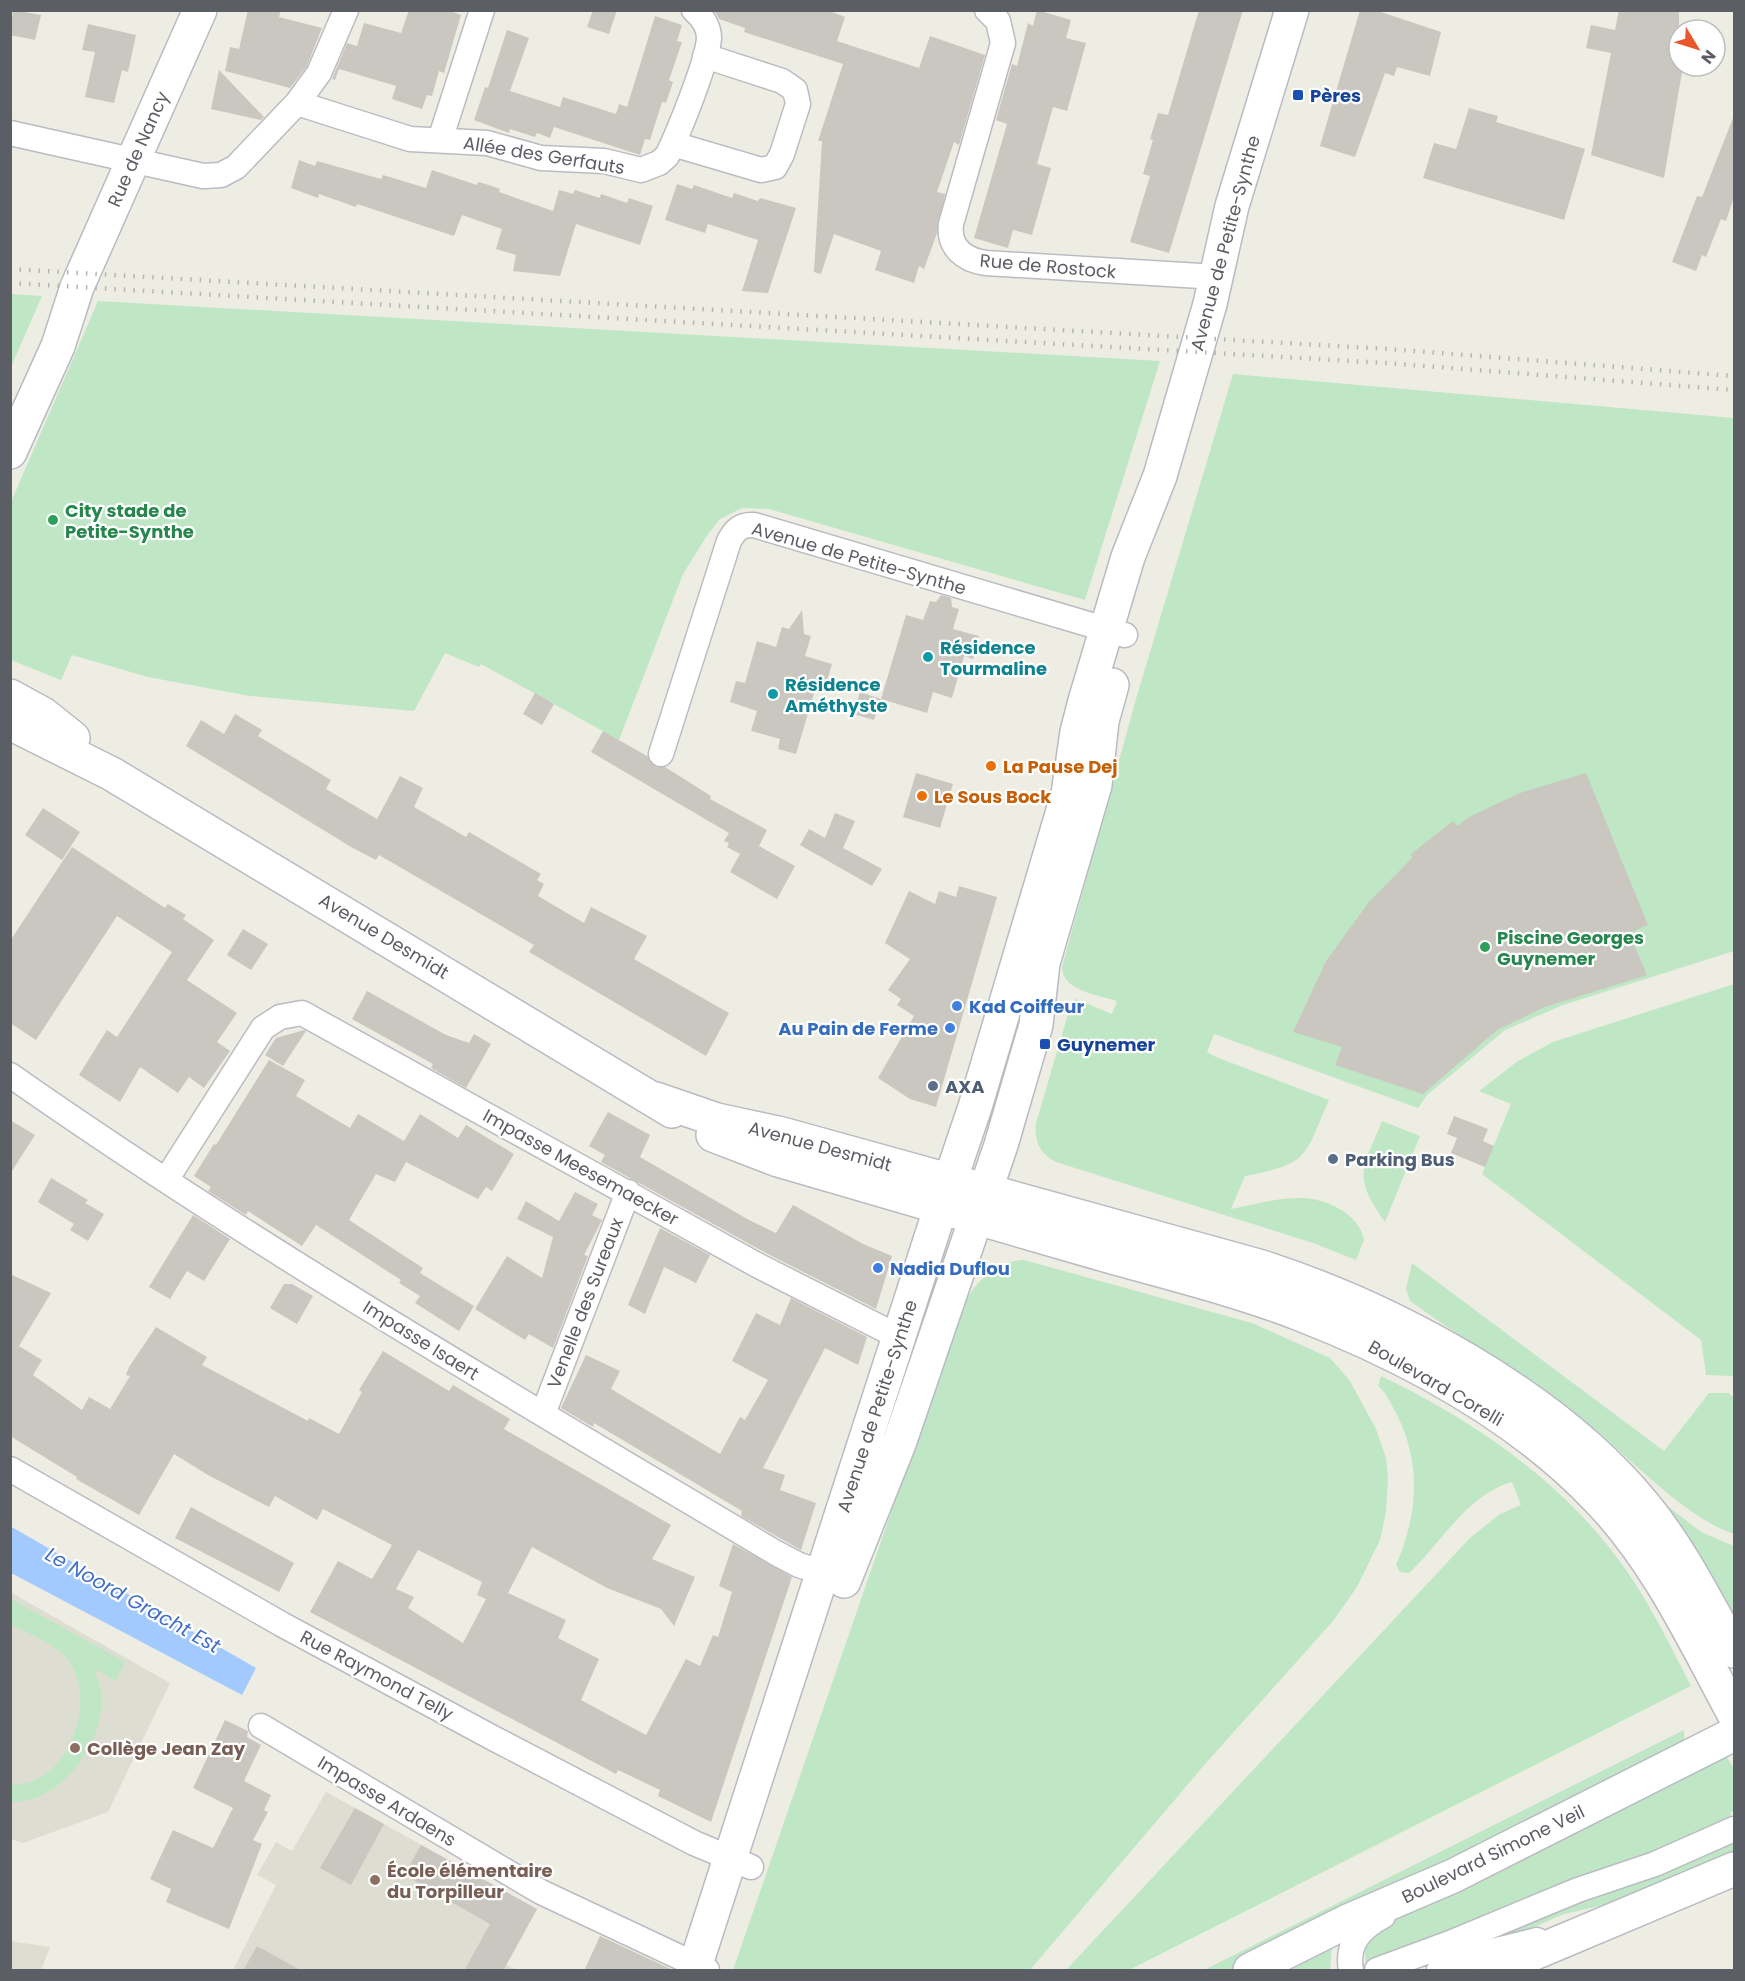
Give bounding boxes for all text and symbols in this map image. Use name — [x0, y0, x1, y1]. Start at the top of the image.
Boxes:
north arrow — [1667, 18, 1727, 78]
text: N — [1696, 45, 1721, 69]
place label: Pères — [1310, 83, 1361, 108]
street label: Rue de Nancy — [101, 87, 175, 211]
marker: Pères — [1291, 88, 1305, 102]
street label: Allée des Gerfauts — [462, 130, 626, 180]
street label: Avenue de Petite-Synthe — [1184, 132, 1266, 354]
street label: Rue de Rostock — [979, 248, 1118, 284]
place label: City stade de Petite-Synthe — [65, 498, 194, 544]
marker: City stade de Petite-Synthe — [46, 513, 60, 527]
street label: Avenue de Petite-Synthe — [749, 515, 969, 601]
place label: Résidence Tourmaline — [940, 635, 1047, 681]
marker: Résidence Tourmaline — [921, 650, 935, 664]
place label: Résidence Améthyste — [785, 672, 888, 718]
marker: Résidence Améthyste — [766, 687, 780, 701]
place label: La Pause Dej — [1003, 754, 1118, 779]
marker: La Pause Dej — [984, 759, 998, 773]
place label: Le Sous Bock — [934, 784, 1052, 809]
marker: Le Sous Bock — [915, 789, 929, 803]
street label: Avenue Desmidt — [314, 887, 454, 985]
place label: Piscine Georges Guynemer — [1497, 925, 1644, 971]
marker: Piscine Georges Guynemer — [1478, 940, 1492, 954]
place label: Kad Coiffeur — [969, 994, 1084, 1019]
marker: Kad Coiffeur — [950, 999, 964, 1013]
place label: Au Pain de Ferme — [778, 1016, 938, 1041]
marker: Au Pain de Ferme — [943, 1021, 957, 1035]
place label: Guynemer — [1057, 1032, 1156, 1057]
marker: Guynemer — [1038, 1037, 1052, 1051]
place label: AXA — [945, 1074, 984, 1099]
marker: AXA — [926, 1079, 940, 1093]
street label: Impasse Meesemaecker — [479, 1103, 684, 1231]
street label: Avenue Desmidt — [746, 1115, 894, 1177]
place label: Parking Bus — [1345, 1147, 1455, 1172]
marker: Parking Bus — [1326, 1152, 1340, 1166]
street label: Venelle des Sureaux — [541, 1214, 629, 1392]
place label: Nadia Duflou — [890, 1256, 1010, 1281]
marker: Nadia Duflou — [871, 1261, 885, 1275]
street label: Impasse Isaert — [358, 1294, 484, 1386]
street label: Avenue de Petite-Synthe — [831, 1296, 923, 1516]
street label: Boulevard Corelli — [1364, 1334, 1508, 1432]
water label: Le Noord Gracht Est — [40, 1540, 226, 1660]
street label: Rue Raymond Telly — [296, 1624, 458, 1726]
place label: Collège Jean Zay — [87, 1736, 246, 1761]
marker: Collège Jean Zay — [68, 1741, 82, 1755]
street label: Impasse Ardaens — [313, 1750, 461, 1852]
street label: Boulevard Simone Veil — [1397, 1799, 1589, 1909]
place label: École élémentaire du Torpilleur — [387, 1858, 553, 1904]
marker: École élémentaire du Torpilleur — [368, 1873, 382, 1887]

